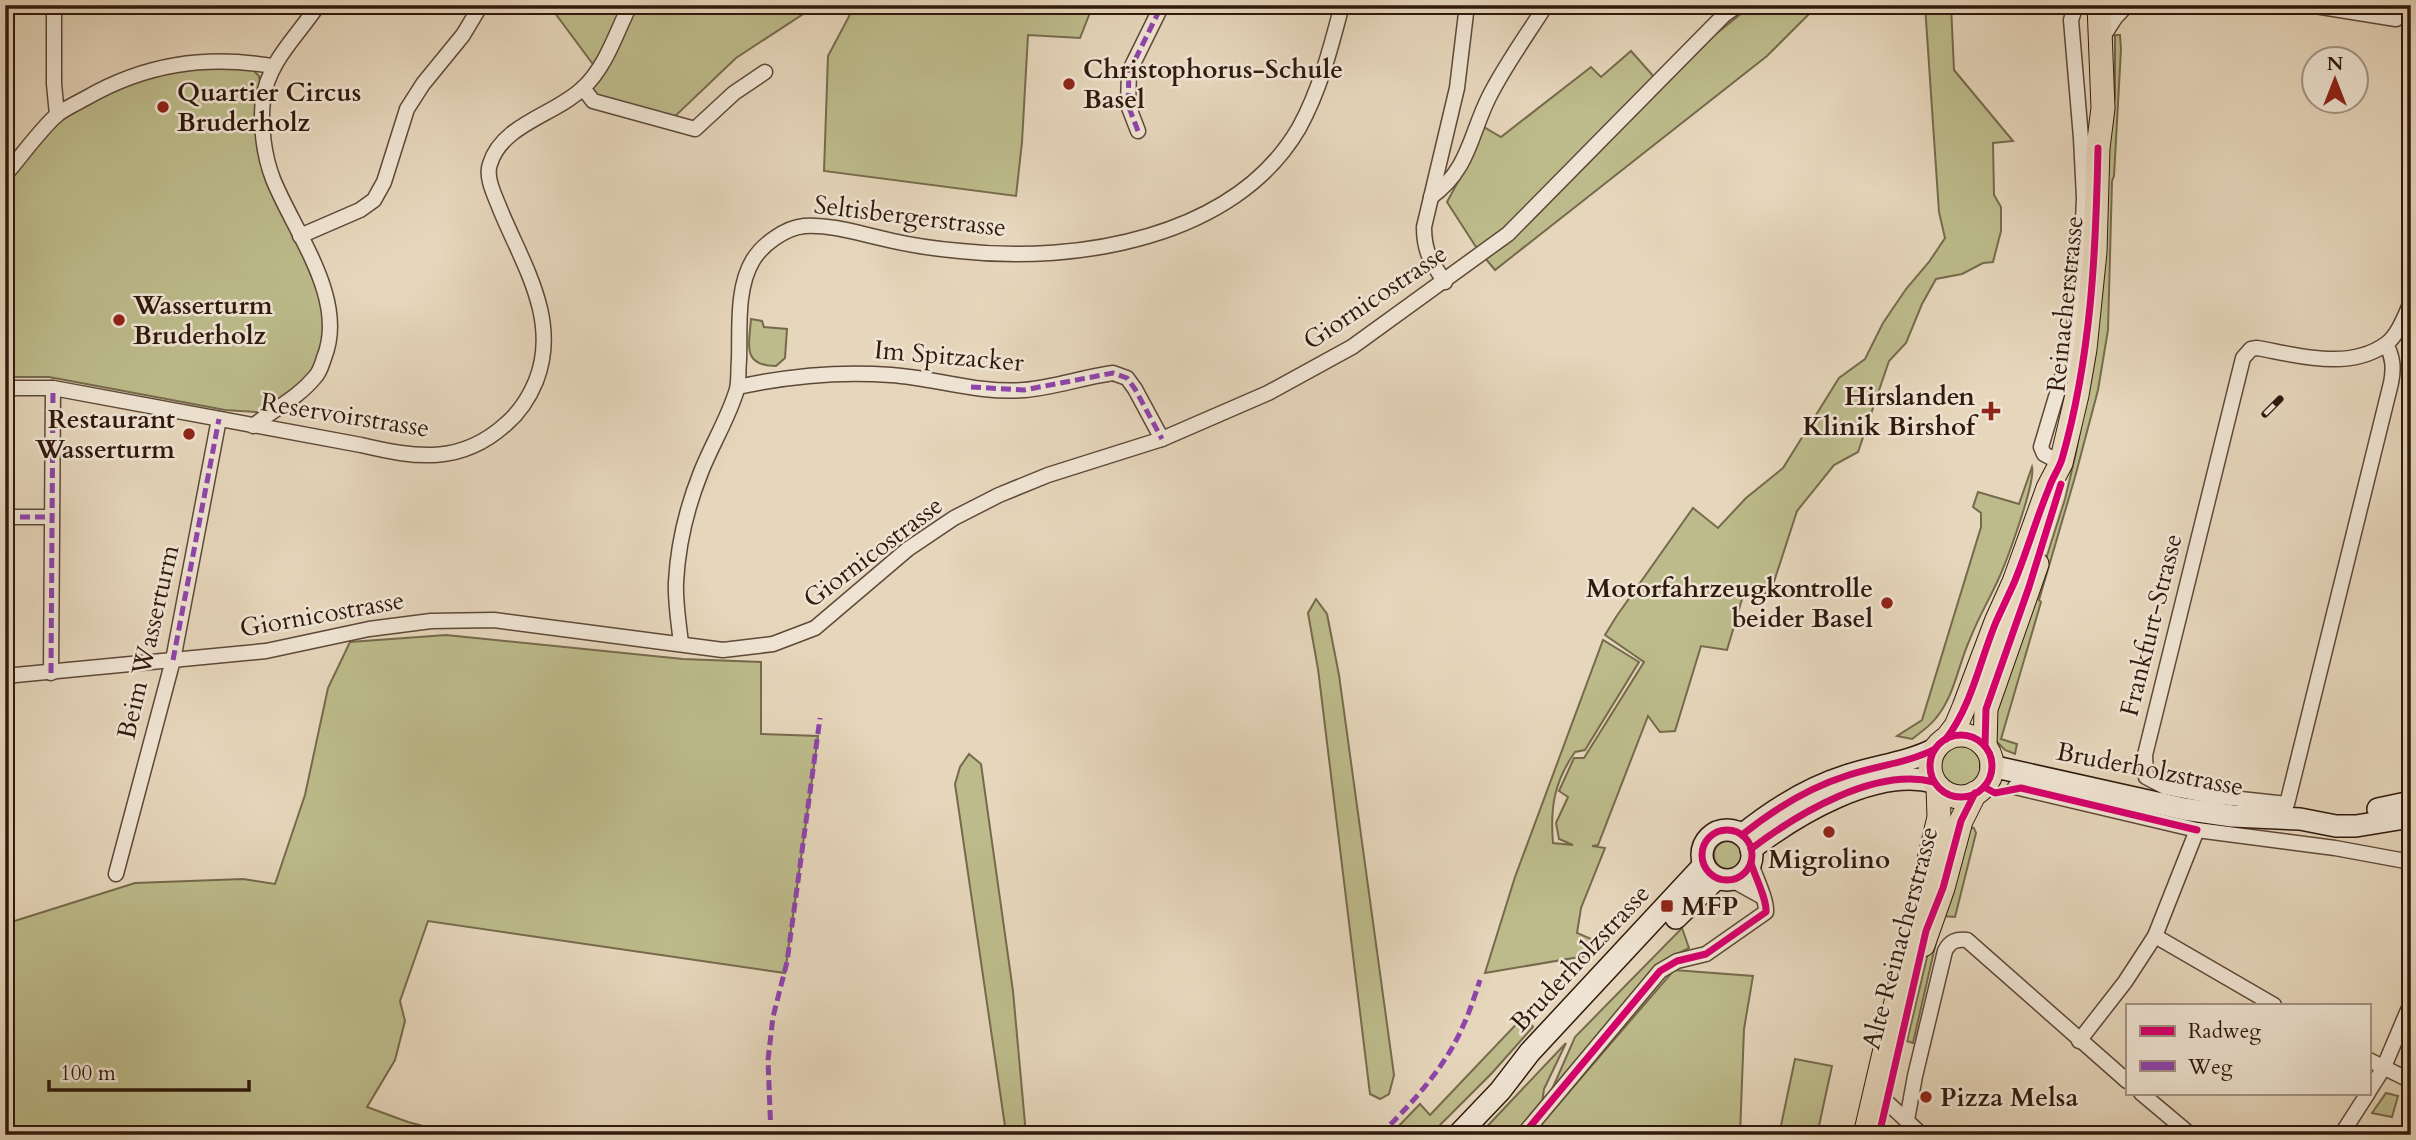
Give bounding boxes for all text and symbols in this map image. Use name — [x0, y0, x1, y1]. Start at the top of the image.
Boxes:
north arrow — [2300, 46, 2370, 116]
text: N — [2327, 51, 2344, 77]
place label: Christophorus-Schule Basel — [1083, 52, 1343, 117]
place label: Quartier Circus Bruderholz — [177, 75, 361, 140]
marker: Christophorus-Schule Basel — [1061, 76, 1077, 92]
marker: Quartier Circus Bruderholz — [155, 99, 171, 115]
street label: Seltisbergerstrasse — [812, 187, 1008, 245]
street label: Reinacherstrasse — [2038, 214, 2092, 394]
street label: Giornicostrasse — [1296, 236, 1454, 358]
place label: Wasserturm Bruderholz — [132, 288, 273, 353]
marker: Wasserturm Bruderholz — [111, 312, 127, 328]
street label: Im Spitzacker — [873, 332, 1026, 380]
place label: Hirslanden Klinik Birshof — [1802, 379, 1979, 444]
street label: Reservoirstrasse — [258, 384, 432, 446]
marker: Hirslanden Klinik Birshof — [1981, 401, 2001, 421]
place label: Restaurant Wasserturm — [34, 402, 175, 467]
marker: Restaurant Wasserturm — [181, 426, 197, 442]
street label: Giornicostrasse — [796, 488, 950, 616]
street label: Frankfurt-Strasse — [2111, 530, 2191, 720]
street label: Beim Wasserturm — [109, 541, 187, 743]
place label: Motorfahrzeugkontrolle beider Basel — [1586, 571, 1873, 636]
street label: Giornicostrasse — [237, 582, 407, 646]
marker: Motorfahrzeugkontrolle beider Basel — [1879, 595, 1895, 611]
street label: Bruderholzstrasse — [2053, 734, 2247, 804]
street label: Alte Reinacherstrasse — [1853, 823, 1947, 1053]
marker: Migrolino — [1821, 824, 1837, 840]
place label: Migrolino — [1768, 842, 1890, 877]
street label: Bruderholzstrasse — [1502, 877, 1658, 1039]
place label: MFP — [1681, 889, 1738, 924]
marker: MFP — [1659, 898, 1675, 914]
legend — [2126, 1004, 2370, 1094]
text: Radweg — [2188, 1017, 2261, 1046]
scale bar — [49, 1049, 248, 1093]
text: Weg — [2187, 1053, 2233, 1082]
text: 100 m — [60, 1059, 116, 1088]
place label: Pizza Melsa — [1940, 1080, 2078, 1115]
marker: Pizza Melsa — [1918, 1089, 1934, 1105]

